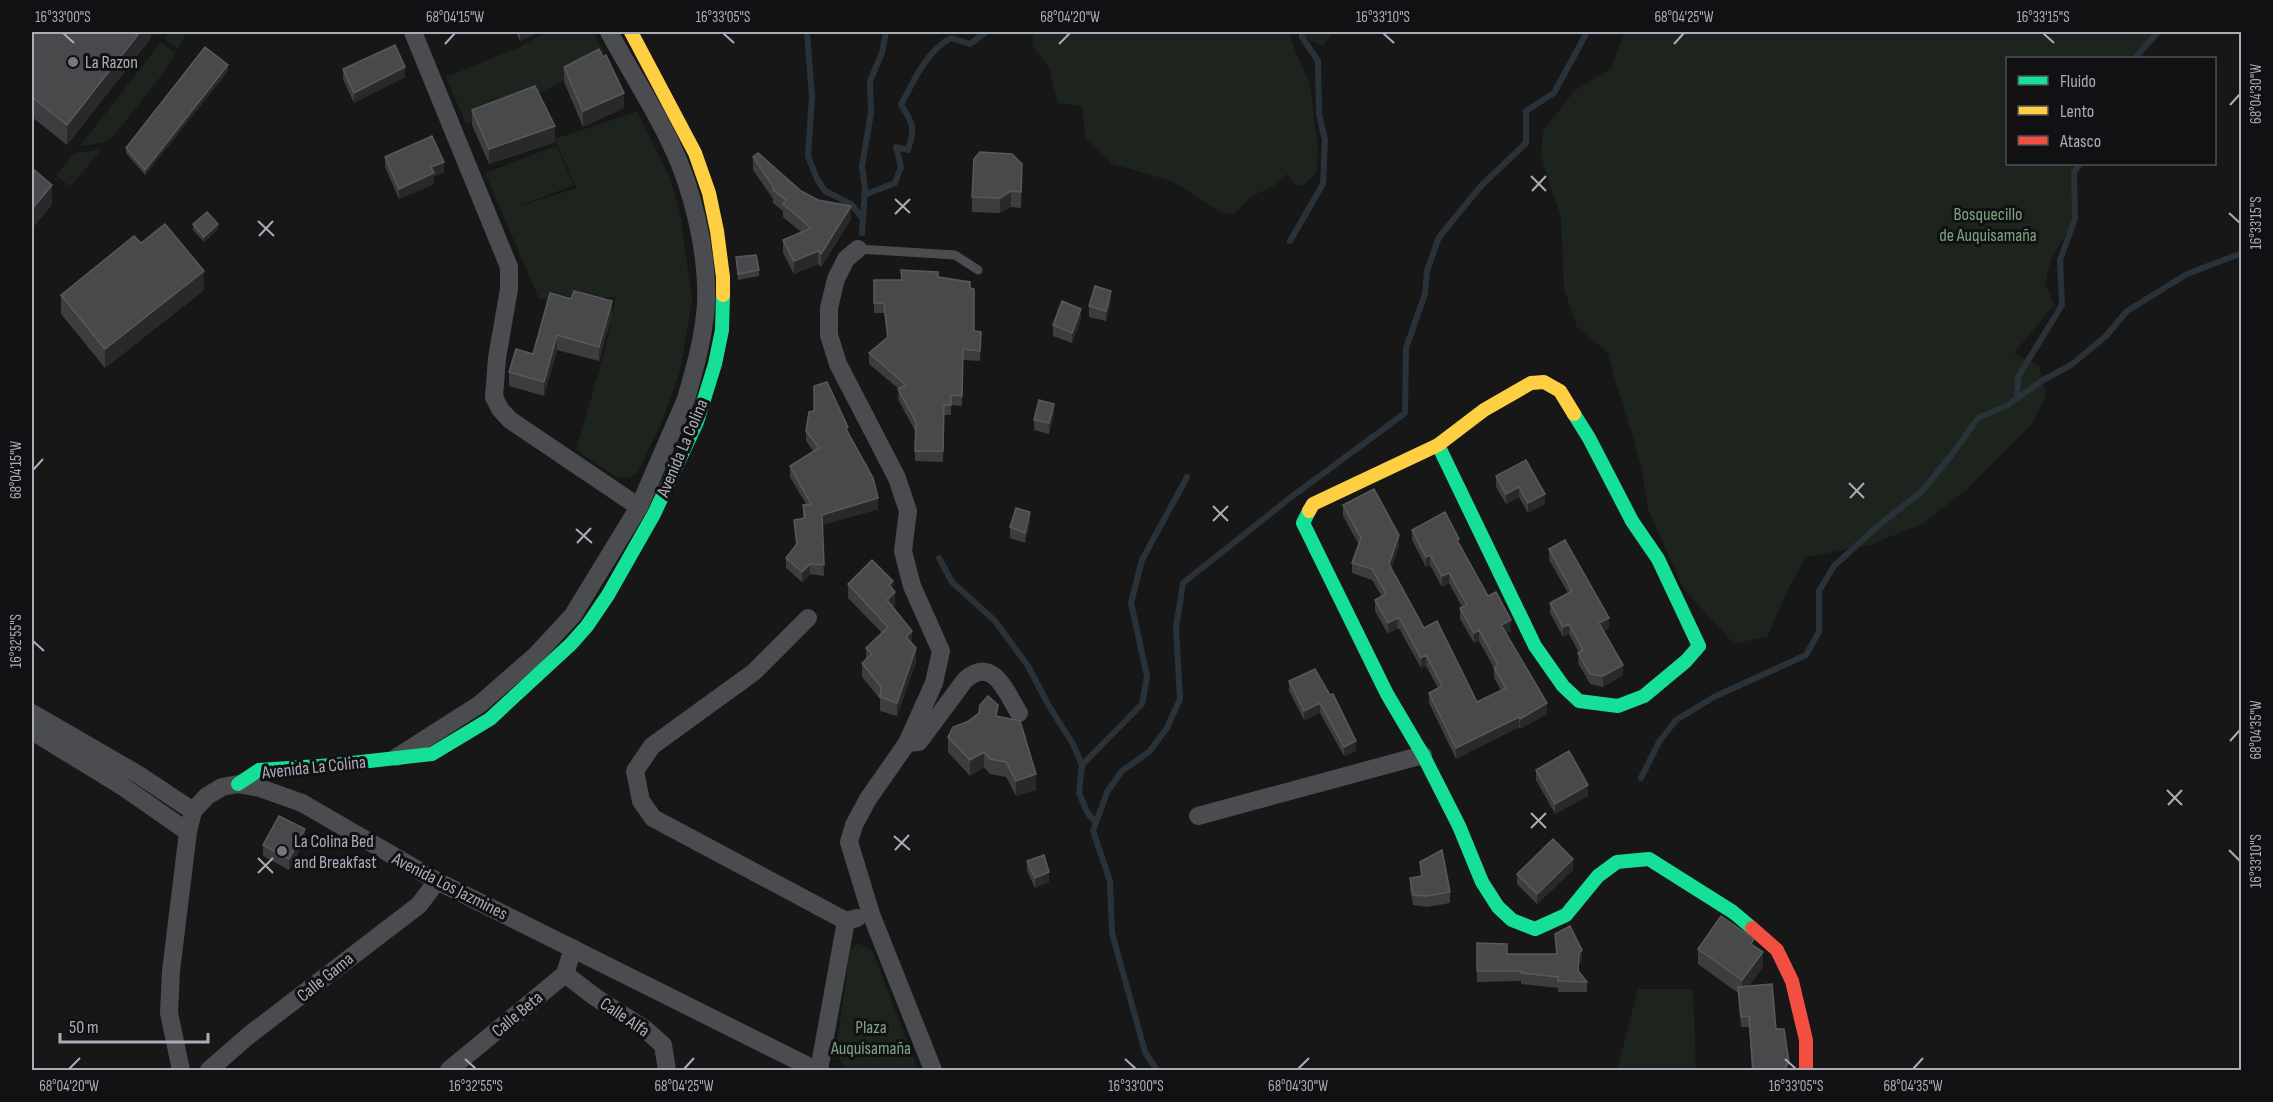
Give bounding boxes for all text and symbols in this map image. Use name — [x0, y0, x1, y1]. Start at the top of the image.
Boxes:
text: 16°33'00"S — [35, 8, 91, 27]
text: 68°04'15"W — [426, 8, 484, 27]
text: 16°33'05"S — [696, 8, 750, 27]
text: 68°04'20"W — [1040, 8, 1100, 27]
text: 16°33'10"S — [1356, 8, 1410, 27]
text: 68°04'25"W — [1654, 8, 1714, 27]
text: 16°33'15"S — [2016, 8, 2070, 27]
place label: La Razon — [85, 52, 138, 73]
marker: La Razon — [66, 55, 80, 69]
legend — [2006, 57, 2216, 165]
text: 68°04'30"W — [2247, 64, 2266, 124]
text: Fluido — [2060, 71, 2096, 92]
text: Lento — [2060, 101, 2094, 122]
text: Atasco — [2059, 131, 2101, 152]
text: 16°33'15"S — [2247, 196, 2266, 250]
park label: Bosquecillo de Auquisamaña — [1939, 204, 2037, 246]
street label: Avenida La Colina — [652, 396, 712, 501]
text: 68°04'15"W — [7, 441, 26, 499]
text: 16°32'55"S — [7, 614, 26, 668]
text: 68°04'35"W — [2247, 700, 2266, 760]
street label: Avenida La Colina — [260, 752, 367, 783]
place label: La Colina Bed and Breakfast — [294, 831, 377, 873]
text: 16°33'10"S — [2247, 834, 2266, 888]
marker: La Colina Bed and Breakfast — [275, 844, 289, 858]
street label: Avenida Los Jazmines — [388, 848, 511, 925]
street label: Calle Gama — [293, 948, 358, 1006]
street label: Calle Beta — [488, 987, 547, 1042]
street label: Calle Alfa — [596, 993, 654, 1042]
scale bar — [60, 1006, 208, 1044]
text: 50 m — [69, 1017, 99, 1038]
park label: Plaza Auquisamaña — [830, 1017, 911, 1059]
text: 68°04'20"W — [39, 1077, 99, 1096]
text: 16°32'55"S — [449, 1077, 503, 1096]
text: 68°04'25"W — [654, 1077, 714, 1096]
text: 16°33'00"S — [1108, 1077, 1164, 1096]
text: 68°04'30"W — [1268, 1077, 1328, 1096]
text: 16°33'05"S — [1769, 1077, 1823, 1096]
text: 68°04'35"W — [1883, 1077, 1943, 1096]

